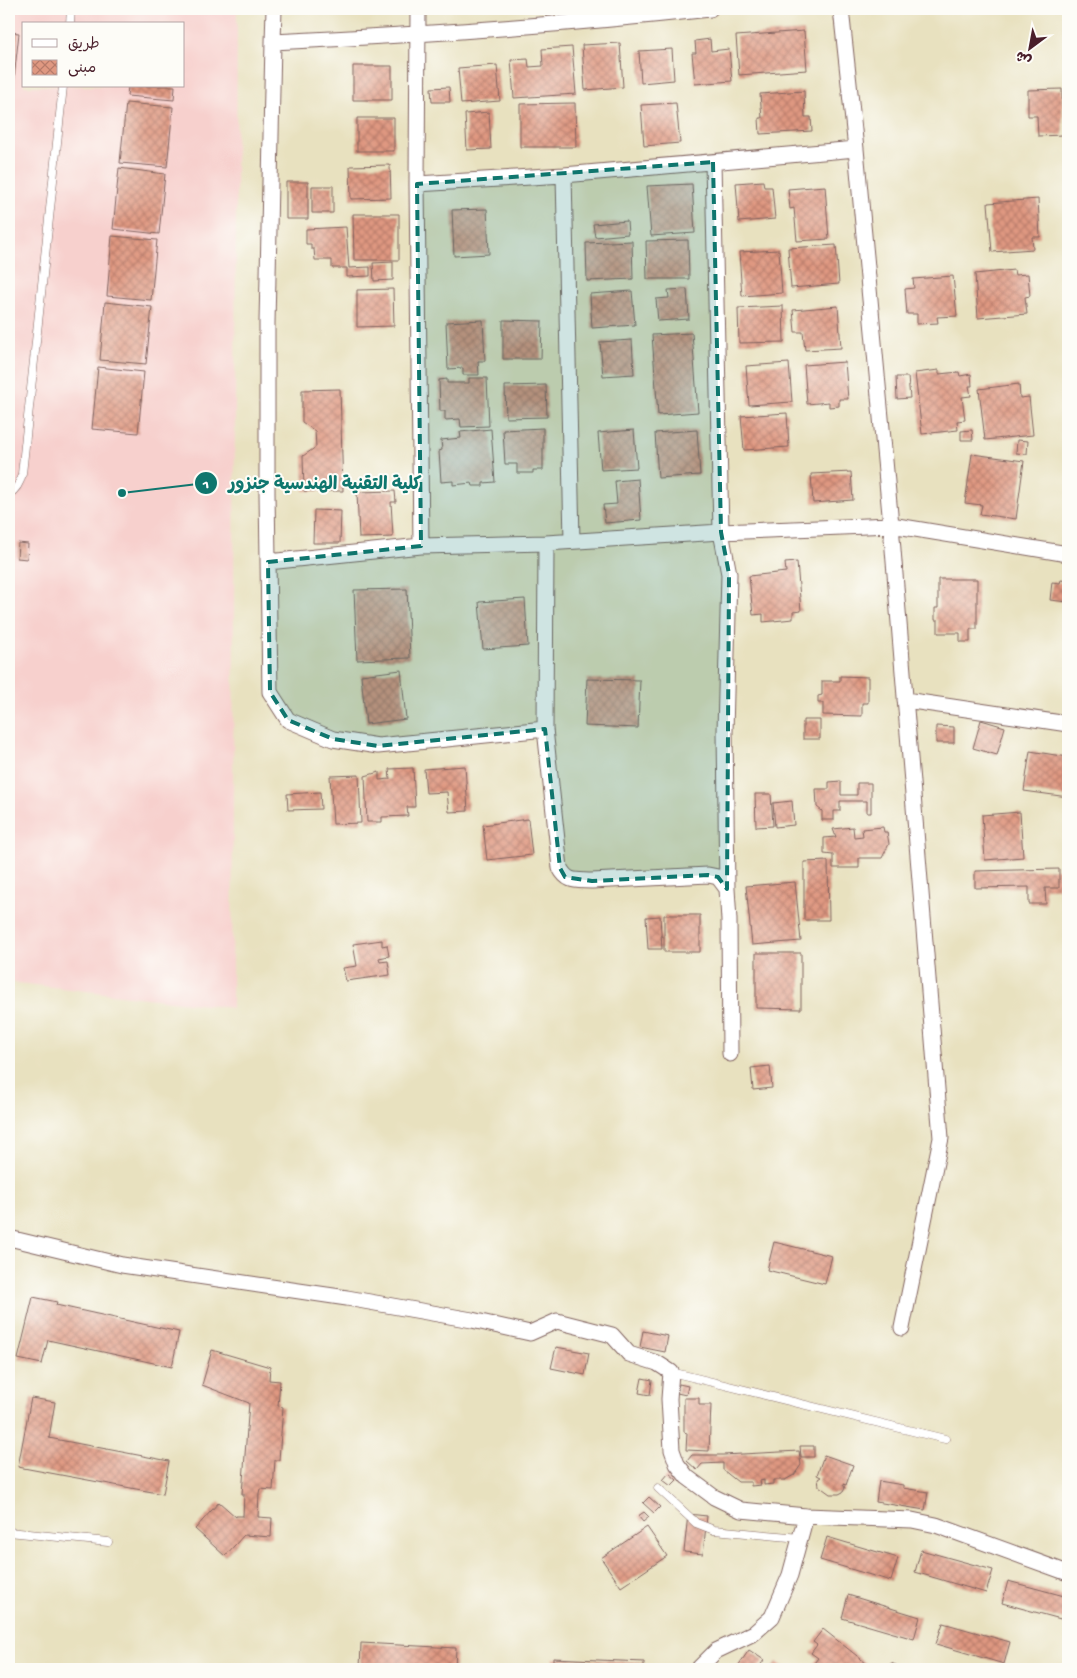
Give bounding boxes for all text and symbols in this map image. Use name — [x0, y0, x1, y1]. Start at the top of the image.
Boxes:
legend — [22, 22, 185, 88]
north arrow — [1004, 22, 1054, 72]
text: طريق — [68, 36, 100, 54]
text: ش — [1013, 46, 1035, 68]
text: مبنى — [68, 60, 96, 78]
callout: كلية التقنية الهندسية جنزور — [193, 466, 431, 499]
text: كلية التقنية الهندسية جنزور — [226, 474, 422, 496]
text: 1 — [202, 476, 209, 494]

